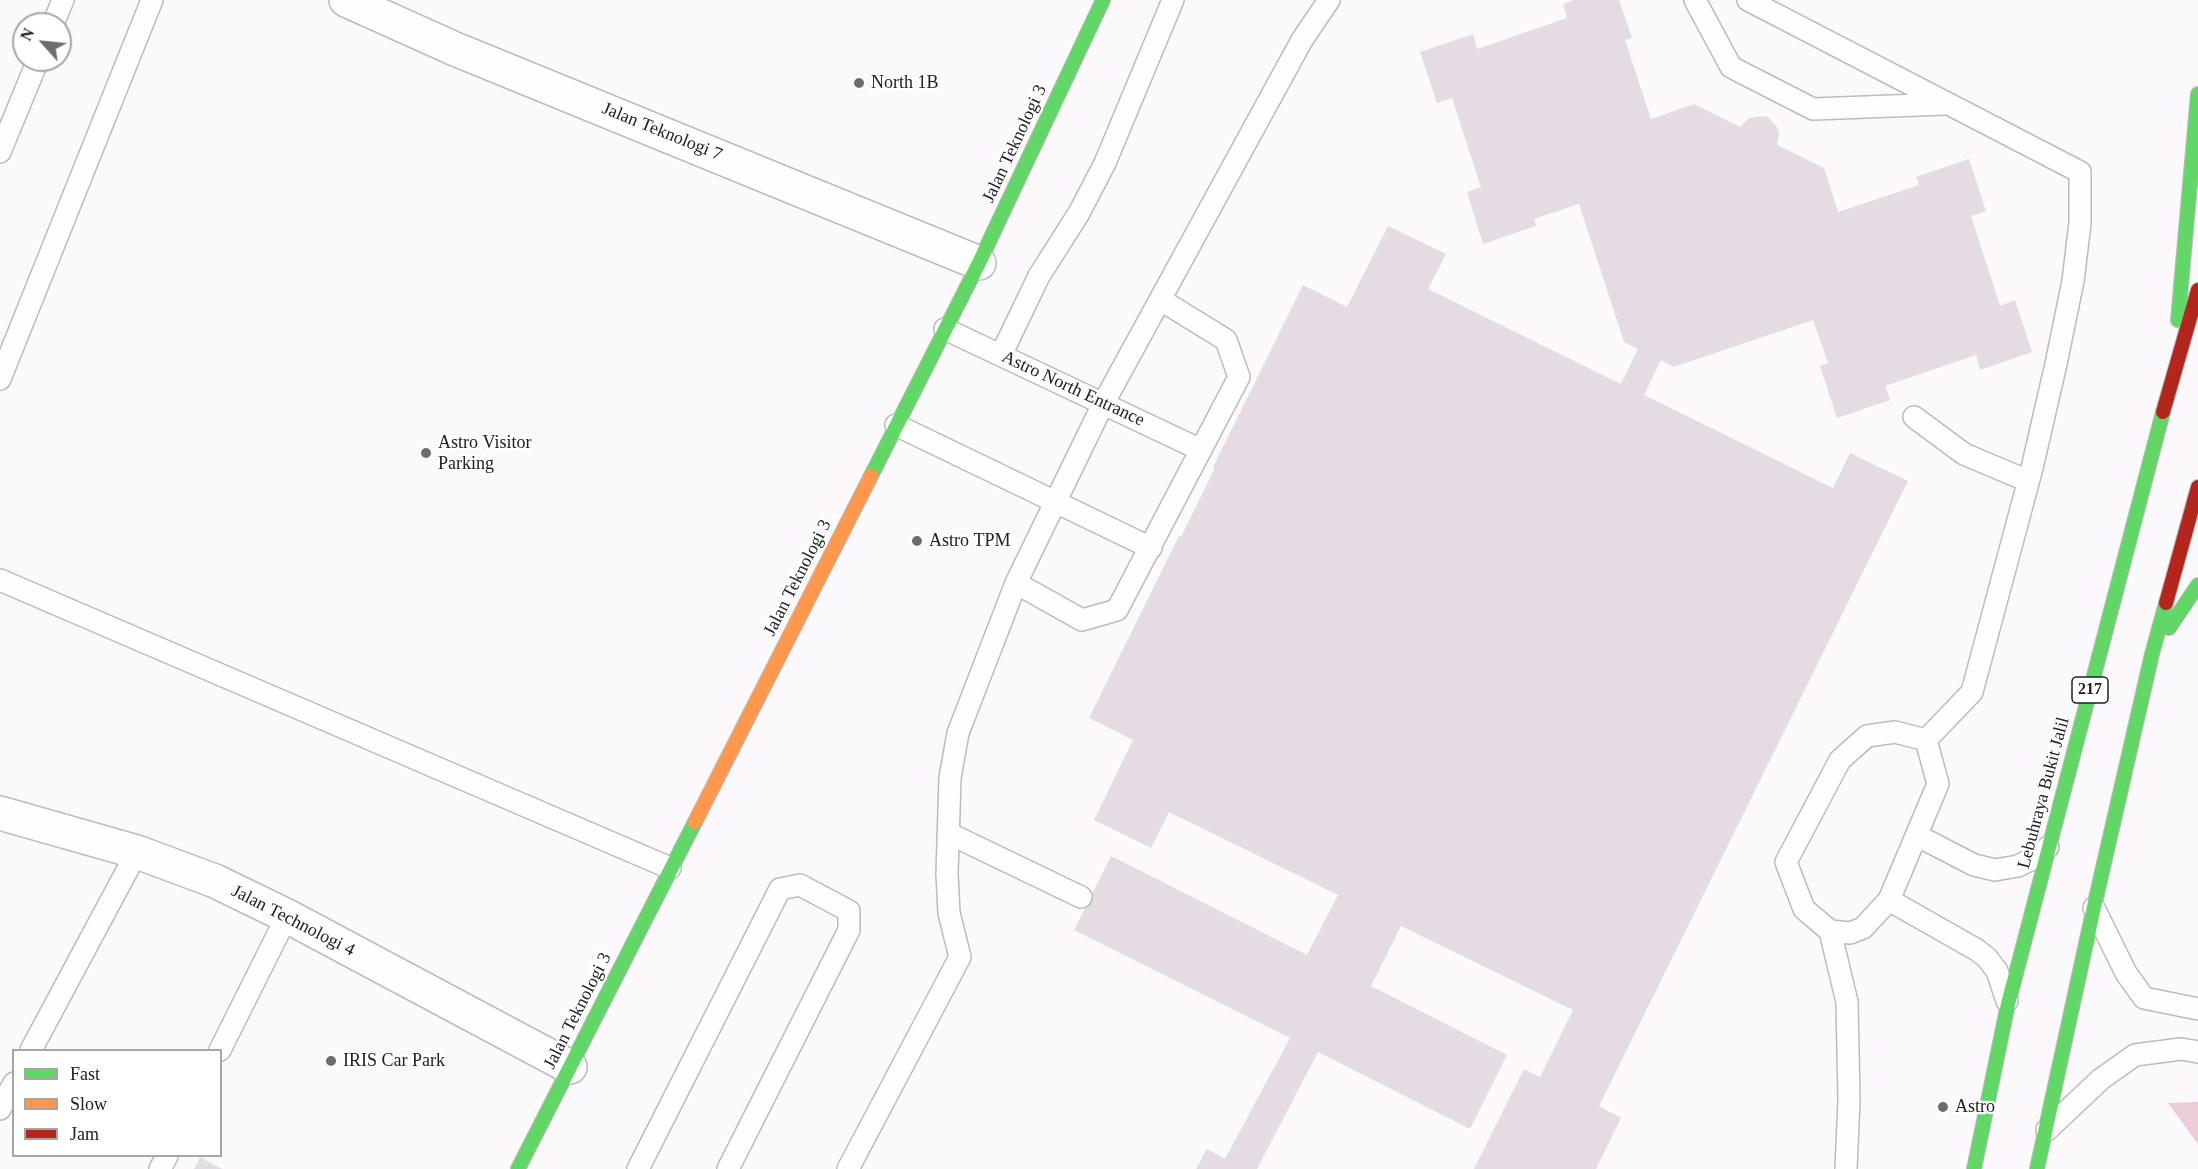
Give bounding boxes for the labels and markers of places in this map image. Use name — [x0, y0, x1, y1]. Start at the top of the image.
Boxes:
place label: North 1B — [871, 72, 938, 94]
marker: North 1B — [852, 76, 866, 90]
place label: Astro Visitor Parking — [438, 432, 531, 474]
marker: Astro Visitor Parking — [419, 446, 433, 460]
place label: Astro TPM — [929, 530, 1011, 552]
marker: Astro TPM — [910, 534, 924, 548]
place label: IRIS Car Park — [343, 1050, 445, 1072]
marker: IRIS Car Park — [324, 1054, 338, 1068]
place label: Astro — [1955, 1096, 1995, 1118]
marker: Astro — [1936, 1100, 1950, 1114]

